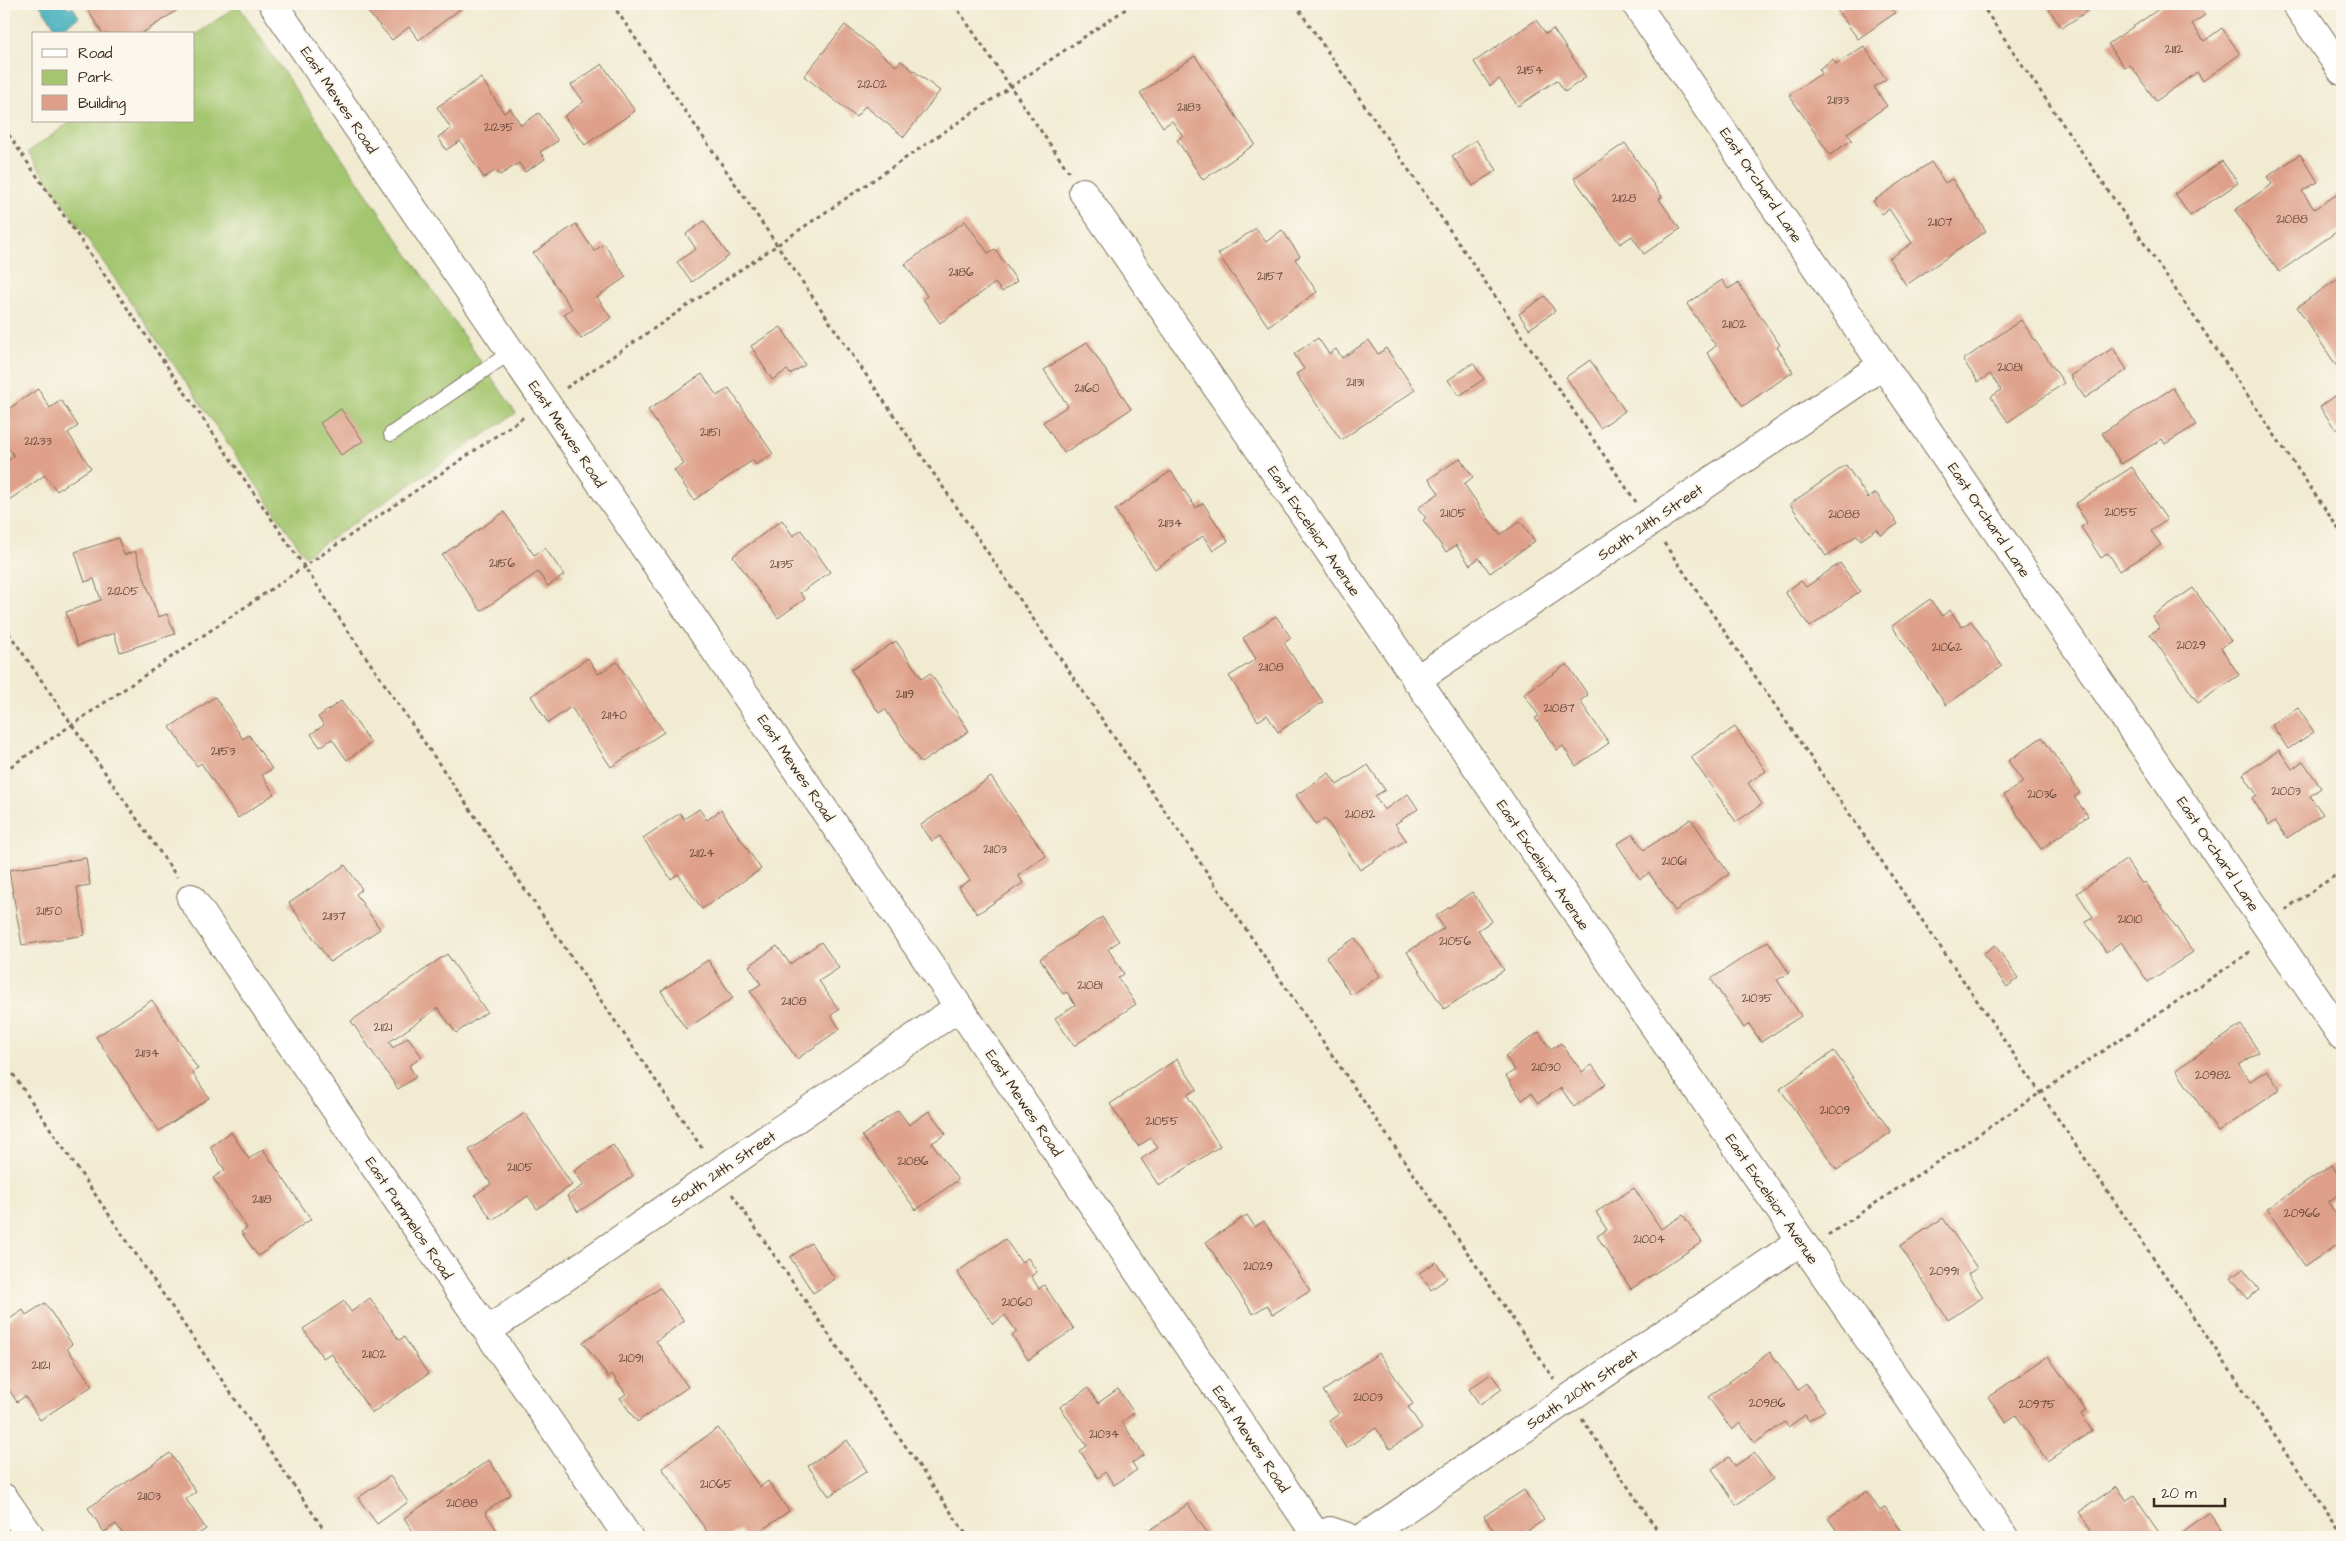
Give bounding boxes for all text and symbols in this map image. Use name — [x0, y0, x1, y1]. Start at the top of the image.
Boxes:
legend — [32, 32, 195, 122]
house number: 21112 — [2165, 41, 2183, 58]
text: Road — [78, 43, 113, 64]
street label: East Mewes Road — [295, 43, 382, 158]
house number: 21154 — [1517, 62, 1543, 79]
text: Park — [78, 67, 113, 88]
house number: 21202 — [857, 76, 887, 93]
house number: 21133 — [1827, 92, 1849, 109]
text: Building — [78, 93, 126, 115]
house number: 21183 — [1177, 99, 1201, 116]
house number: 21235 — [484, 119, 514, 136]
street label: East Orchard Lane — [1714, 124, 1807, 247]
house number: 21128 — [1612, 190, 1637, 207]
house number: 21088 — [2276, 211, 2308, 228]
house number: 21107 — [1928, 214, 1953, 231]
house number: 21186 — [948, 264, 974, 281]
house number: 21157 — [1257, 268, 1284, 285]
house number: 21102 — [1722, 316, 1746, 333]
house number: 21081 — [1997, 359, 2023, 376]
house number: 21131 — [1346, 374, 1364, 391]
street label: East Mewes Road — [523, 377, 610, 492]
house number: 21160 — [1074, 380, 1100, 397]
house number: 21151 — [700, 424, 720, 441]
house number: 21233 — [24, 433, 52, 450]
street label: East Orchard Lane — [1942, 459, 2035, 582]
street label: East Excelsior Avenue — [1262, 462, 1365, 601]
street label: South 211th Street — [1593, 479, 1707, 566]
house number: 21055 — [2105, 504, 2138, 521]
house number: 21105 — [1440, 505, 1467, 522]
house number: 21088 — [1828, 506, 1860, 523]
house number: 21134 — [1158, 515, 1182, 532]
house number: 21156 — [489, 555, 515, 572]
house number: 21135 — [770, 556, 795, 573]
house number: 21205 — [107, 583, 139, 600]
house number: 21029 — [2176, 637, 2206, 654]
house number: 21062 — [1932, 639, 1962, 656]
house number: 21108 — [1258, 659, 1284, 676]
house number: 21119 — [896, 686, 914, 703]
house number: 21087 — [1543, 700, 1575, 717]
house number: 21140 — [601, 707, 627, 724]
street label: East Mewes Road — [752, 711, 839, 826]
house number: 21153 — [211, 743, 235, 760]
house number: 21003 — [2271, 783, 2301, 800]
house number: 21036 — [2027, 786, 2057, 803]
street label: East Orchard Lane — [2171, 793, 2264, 916]
street label: East Excelsior Avenue — [1491, 796, 1594, 935]
house number: 21082 — [1345, 806, 1375, 823]
house number: 21103 — [983, 841, 1007, 858]
house number: 21124 — [690, 845, 714, 862]
house number: 21061 — [1661, 853, 1687, 870]
house number: 21150 — [36, 903, 62, 920]
house number: 21137 — [322, 908, 346, 925]
house number: 21010 — [2117, 911, 2143, 928]
house number: 21056 — [1439, 933, 1471, 950]
house number: 21081 — [1077, 977, 1103, 994]
house number: 21035 — [1742, 990, 1773, 1007]
house number: 21108 — [781, 993, 807, 1010]
house number: 21121 — [374, 1019, 393, 1036]
house number: 21134 — [135, 1045, 159, 1062]
street label: East Mewes Road — [980, 1046, 1067, 1161]
house number: 21030 — [1531, 1059, 1561, 1076]
house number: 20982 — [2195, 1067, 2231, 1084]
house number: 21009 — [1820, 1102, 1850, 1119]
house number: 21055 — [1146, 1113, 1179, 1130]
street label: South 211th Street — [666, 1126, 780, 1213]
street label: East Excelsior Avenue — [1720, 1130, 1823, 1269]
street label: East Pummelos Road — [360, 1153, 458, 1284]
house number: 21086 — [897, 1153, 929, 1170]
house number: 21105 — [507, 1159, 534, 1176]
house number: 21118 — [252, 1191, 272, 1208]
house number: 20966 — [2284, 1205, 2321, 1222]
house number: 21004 — [1633, 1231, 1665, 1248]
house number: 21029 — [1243, 1258, 1273, 1275]
house number: 20991 — [1929, 1263, 1959, 1280]
house number: 21060 — [1001, 1294, 1033, 1311]
street label: South 210th Street — [1522, 1344, 1642, 1435]
house number: 21102 — [362, 1346, 386, 1363]
house number: 21091 — [619, 1350, 644, 1367]
house number: 21121 — [32, 1357, 51, 1374]
street label: East Mewes Road — [1207, 1382, 1294, 1497]
house number: 21003 — [1353, 1389, 1383, 1406]
house number: 20986 — [1749, 1395, 1786, 1412]
house number: 20975 — [2018, 1396, 2056, 1413]
house number: 21034 — [1089, 1426, 1119, 1443]
house number: 21065 — [700, 1476, 732, 1493]
scale bar — [2154, 1476, 2225, 1508]
text: 20 m — [2161, 1483, 2197, 1504]
house number: 21103 — [137, 1488, 161, 1505]
house number: 21088 — [446, 1495, 478, 1512]

